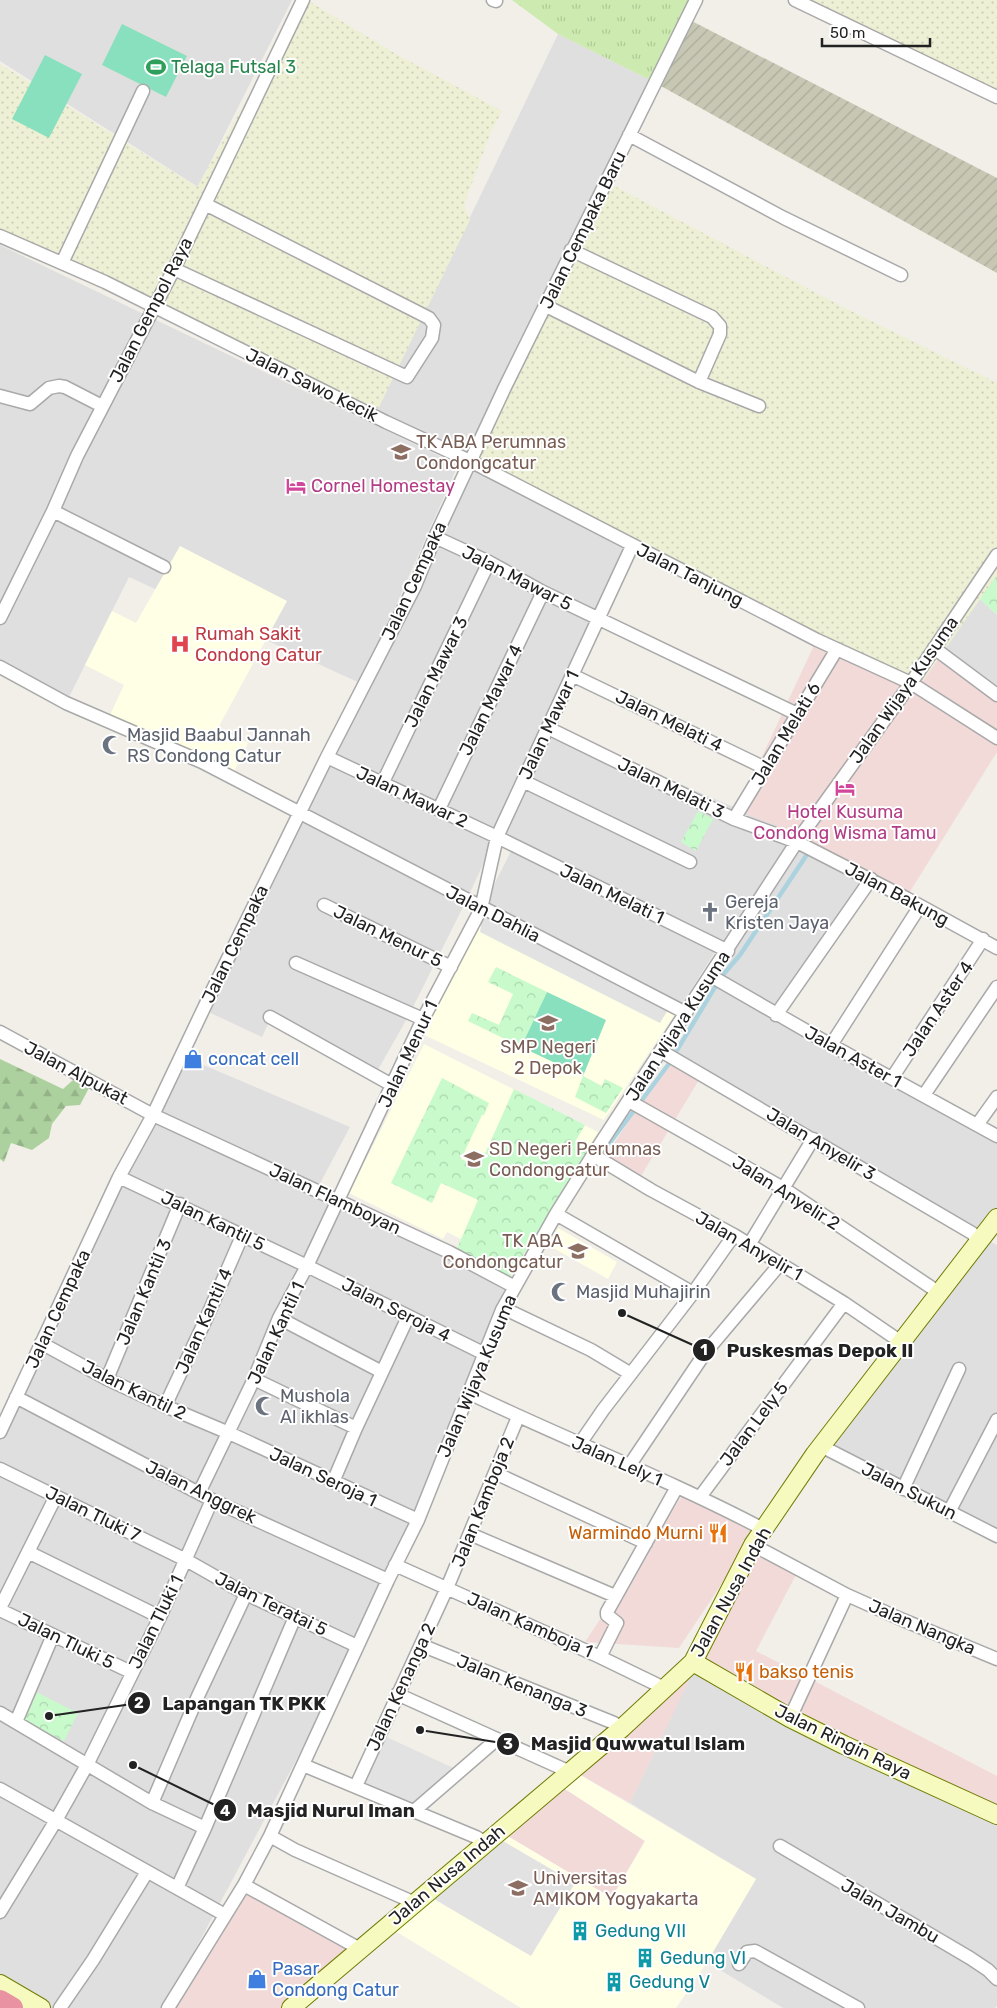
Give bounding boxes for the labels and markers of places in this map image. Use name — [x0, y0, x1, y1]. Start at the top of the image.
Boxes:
sports icon: Telaga Futsal 3 — [145, 56, 167, 78]
place label: Telaga Futsal 3 — [171, 56, 296, 78]
place label: TK ABA Perumnas Condongcatur — [416, 431, 566, 474]
school or university icon: TK ABA Perumnas Condongcatur — [390, 441, 412, 463]
hotel icon: Cornel Homestay — [285, 475, 307, 497]
place label: Cornel Homestay — [311, 475, 455, 497]
place label: Rumah Sakit Condong Catur — [195, 623, 322, 666]
hospital icon: Rumah Sakit Condong Catur — [169, 633, 191, 655]
place label: Masjid Baabul Jannah RS Condong Catur — [127, 724, 311, 767]
mosque icon: Masjid Baabul Jannah RS Condong Catur — [101, 734, 123, 756]
hotel icon: Hotel Kusuma Condong Wisma Tamu — [834, 777, 856, 799]
place label: Hotel Kusuma Condong Wisma Tamu — [753, 801, 937, 844]
place label: Gereja Kristen Jaya — [725, 891, 829, 934]
church icon: Gereja Kristen Jaya — [699, 901, 721, 923]
school or university icon: SMP Negeri 2 Depok — [537, 1012, 559, 1034]
place label: SMP Negeri 2 Depok — [500, 1036, 596, 1079]
shop icon: concat cell — [182, 1048, 204, 1070]
place label: concat cell — [208, 1048, 299, 1070]
place label: SD Negeri Perumnas Condongcatur — [489, 1138, 661, 1181]
school or university icon: SD Negeri Perumnas Condongcatur — [463, 1148, 485, 1170]
place label: TK ABA Condongcatur — [443, 1230, 563, 1273]
school or university icon: TK ABA Condongcatur — [567, 1240, 589, 1262]
mosque icon: Masjid Muhajirin — [550, 1281, 572, 1303]
place label: Masjid Muhajirin — [576, 1281, 711, 1303]
callout: Puskesmas Depok II — [691, 1333, 923, 1367]
place label: Mushola Al ikhlas — [280, 1385, 350, 1428]
mosque icon: Mushola Al ikhlas — [254, 1395, 276, 1417]
place label: Warmindo Murni — [568, 1522, 703, 1544]
restaurant icon: Warmindo Murni — [707, 1522, 729, 1544]
restaurant icon: bakso tenis — [733, 1661, 755, 1683]
place label: bakso tenis — [759, 1661, 854, 1683]
callout: Lapangan TK PKK — [127, 1686, 336, 1720]
callout: Masjid Quwwatul Islam — [495, 1727, 755, 1761]
callout: Masjid Nurul Iman — [212, 1793, 425, 1827]
place label: Universitas AMIKOM Yogyakarta — [533, 1867, 698, 1910]
school or university icon: Universitas AMIKOM Yogyakarta — [507, 1877, 529, 1899]
building icon: Gedung VII — [569, 1920, 591, 1942]
place label: Gedung VII — [595, 1920, 686, 1942]
building icon: Gedung VI — [634, 1947, 656, 1969]
place label: Gedung VI — [660, 1947, 746, 1969]
place label: Pasar Condong Catur — [272, 1958, 399, 2001]
shop icon: Pasar Condong Catur — [246, 1968, 268, 1990]
building icon: Gedung V — [603, 1971, 625, 1993]
place label: Gedung V — [629, 1971, 710, 1993]

